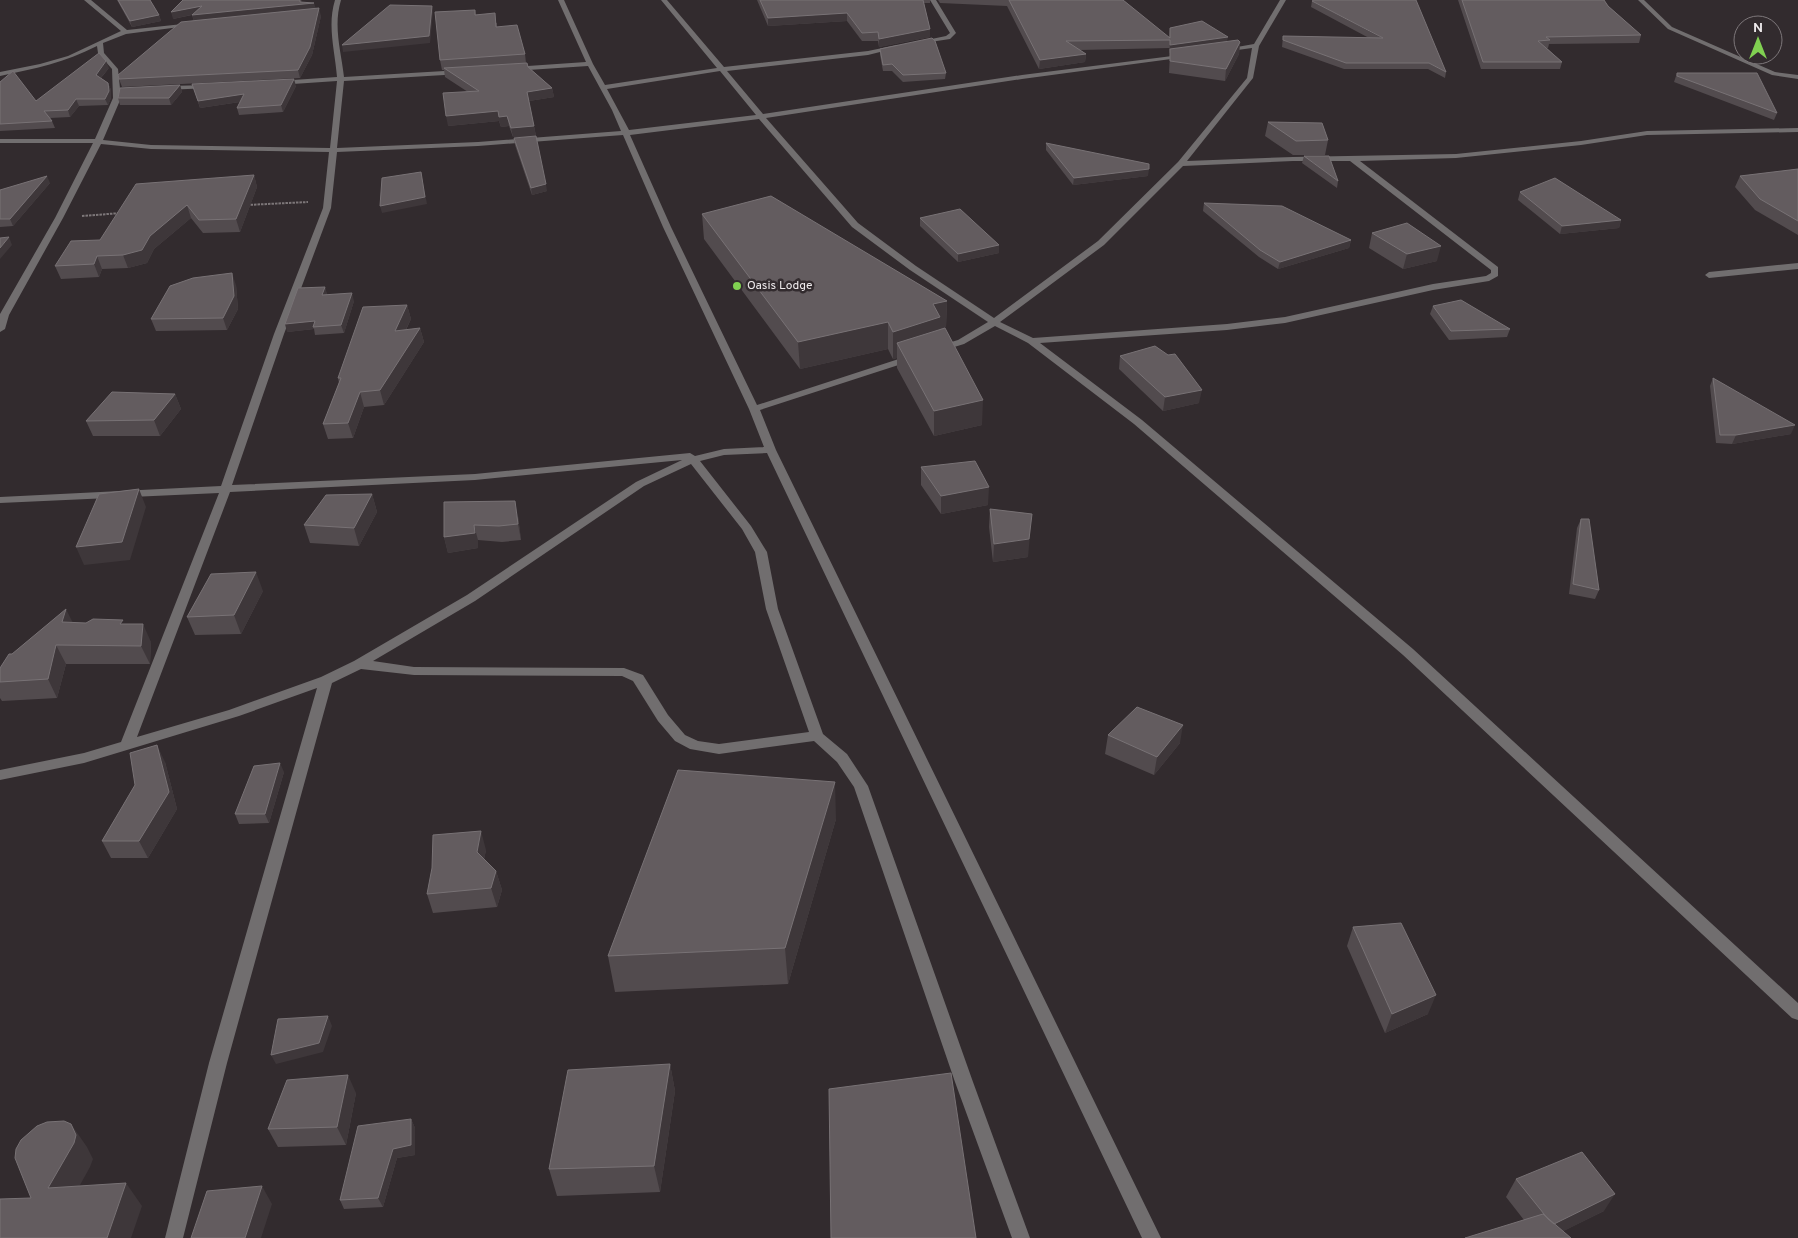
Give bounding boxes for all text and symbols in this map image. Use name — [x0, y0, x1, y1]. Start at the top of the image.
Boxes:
north arrow — [1733, 15, 1783, 65]
text: N — [1753, 20, 1763, 37]
place label: Oasis Lodge — [747, 278, 812, 294]
marker: Oasis Lodge — [731, 280, 743, 292]

